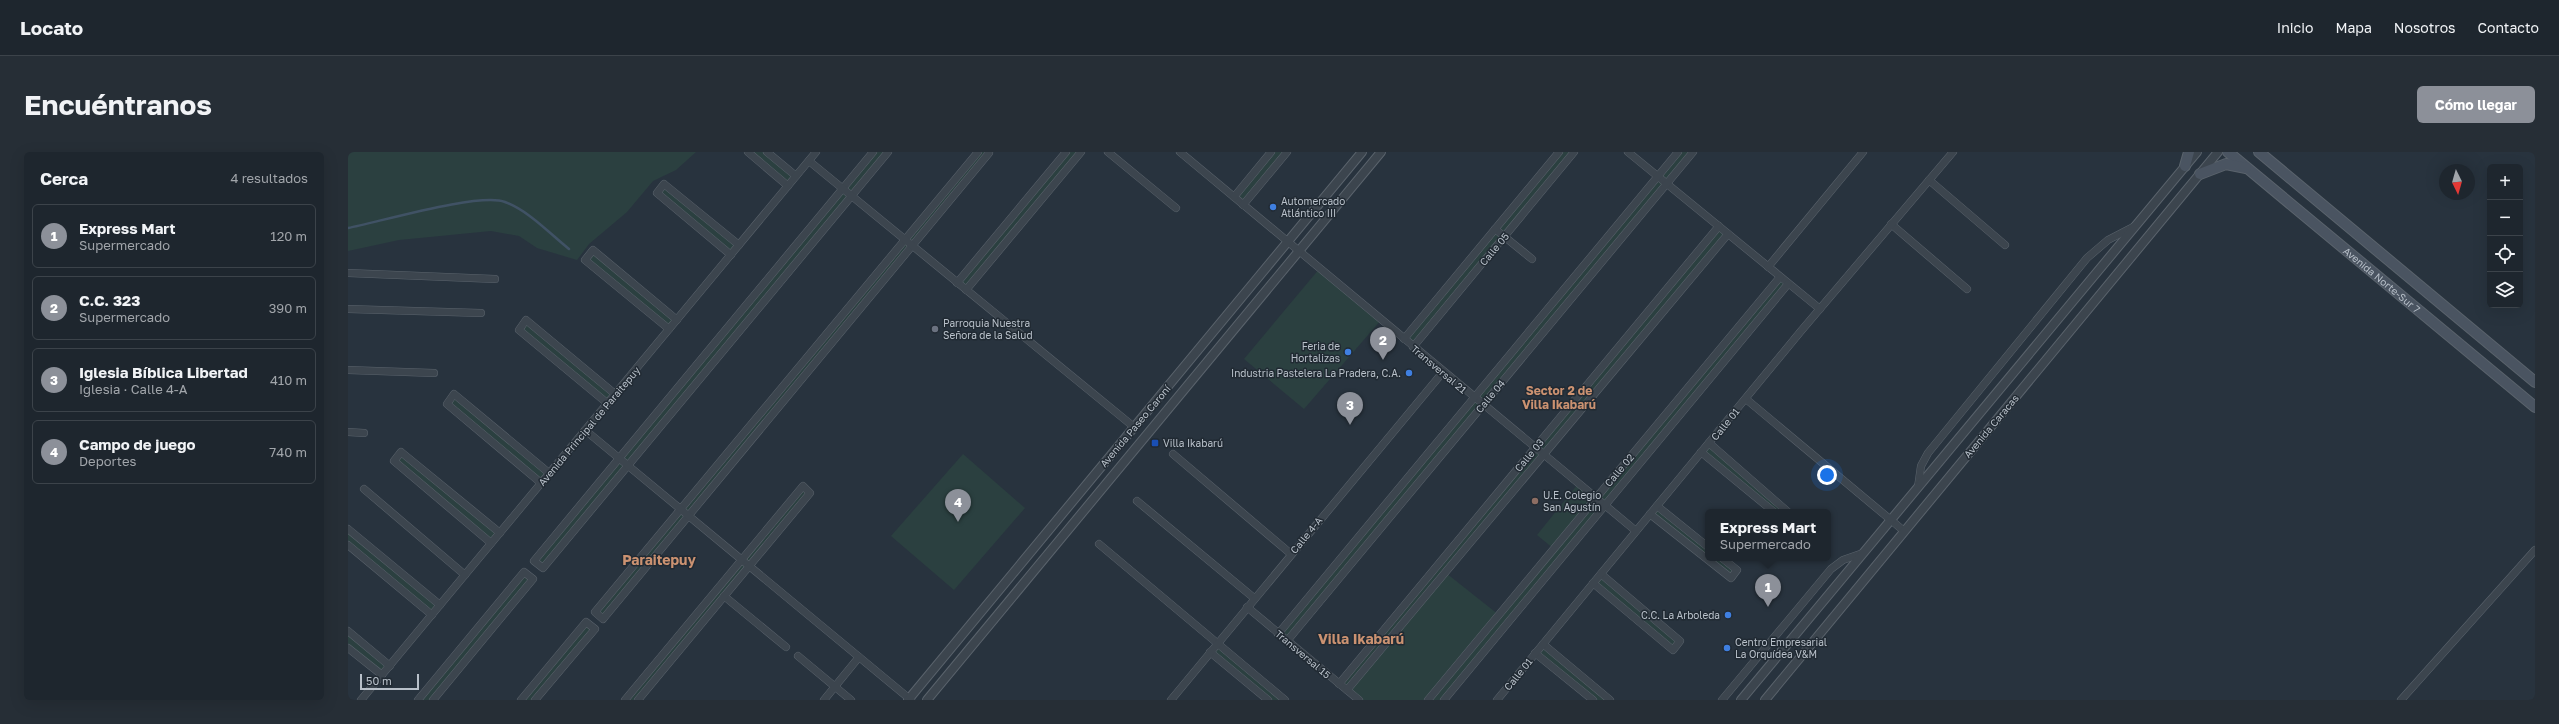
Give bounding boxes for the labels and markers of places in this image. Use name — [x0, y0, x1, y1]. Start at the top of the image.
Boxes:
place label: Automercado Atlántico III — [1281, 195, 1345, 219]
marker: Automercado Atlántico III — [1268, 202, 1278, 212]
place label: Parroquia Nuestra Señora de la Salud — [943, 317, 1033, 341]
marker: Parroquia Nuestra Señora de la Salud — [930, 324, 940, 334]
pin: 2 — [1370, 327, 1396, 360]
place label: Feria de Hortalizas — [1291, 340, 1340, 364]
marker: Feria de Hortalizas — [1343, 347, 1353, 357]
place label: Industria Pastelera La Pradera, C.A. — [1231, 367, 1401, 379]
marker: Industria Pastelera La Pradera, C.A. — [1404, 368, 1414, 378]
pin: 3 — [1337, 392, 1363, 425]
place label: Villa Ikabarú — [1163, 437, 1223, 449]
marker: Villa Ikabarú — [1150, 438, 1160, 448]
pin: 4 — [945, 489, 971, 522]
place label: U.E. Colegio San Agustín — [1543, 489, 1601, 513]
marker: U.E. Colegio San Agustín — [1530, 496, 1540, 506]
pin: 1 — [1755, 574, 1781, 607]
place label: C.C. La Arboleda — [1641, 609, 1720, 621]
marker: C.C. La Arboleda — [1723, 610, 1733, 620]
place label: Centro Empresarial La Orquídea V&M — [1735, 636, 1827, 660]
marker: Centro Empresarial La Orquídea V&M — [1722, 643, 1732, 653]

